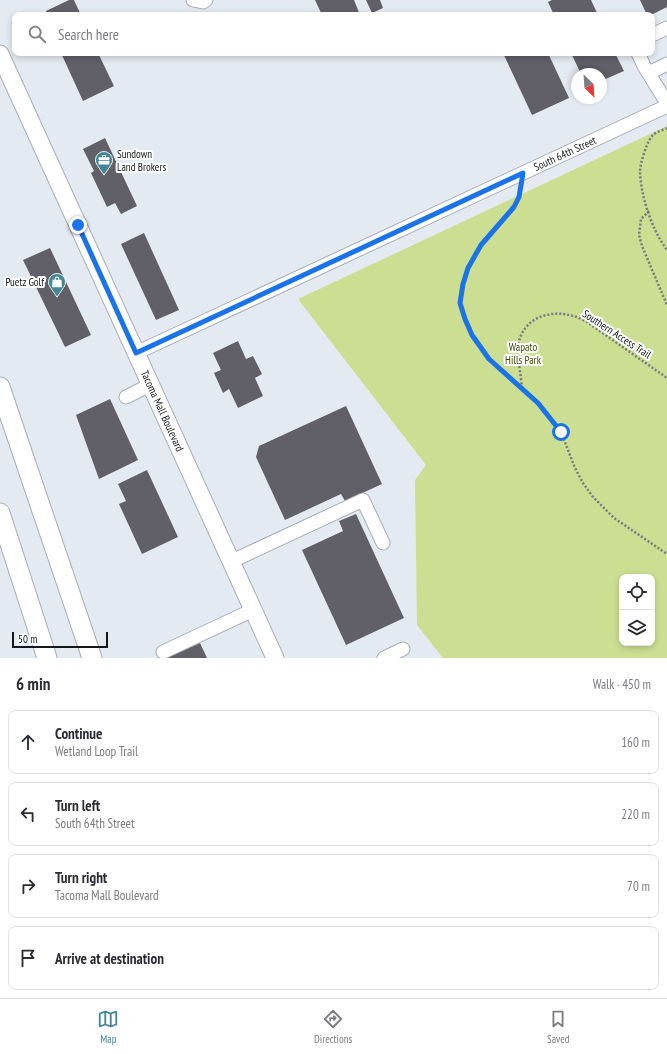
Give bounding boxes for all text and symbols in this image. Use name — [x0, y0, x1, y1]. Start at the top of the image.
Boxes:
search box — [12, 12, 655, 56]
icon: search — [26, 23, 48, 45]
text: Search here — [58, 25, 119, 44]
north arrow — [571, 68, 607, 104]
street label: South 64th Street — [531, 133, 598, 174]
place label: Sundown Land Brokers — [117, 147, 166, 174]
office icon: Sundown Land Brokers — [94, 150, 114, 175]
route end — [69, 216, 87, 234]
shop icon: Puetz Golf — [47, 272, 67, 297]
place label: Puetz Golf — [5, 275, 45, 289]
street label: Southern Access Trail — [580, 306, 654, 362]
park label: Wapato Hills Park — [505, 340, 542, 367]
street label: Tacoma Mall Boulevard — [138, 368, 187, 454]
route start — [552, 423, 570, 441]
map controls — [619, 574, 655, 646]
button: locate — [619, 574, 655, 610]
button: layers — [619, 610, 655, 646]
scale bar — [12, 630, 108, 649]
text: 50 m — [18, 632, 37, 646]
text: 6 min — [16, 673, 50, 695]
text: Walk · 450 m — [593, 676, 651, 693]
text: Continue — [55, 724, 102, 743]
icon: ahead — [17, 731, 39, 753]
text: 160 m — [621, 734, 650, 751]
text: Wetland Loop Trail — [55, 743, 138, 760]
text: Turn left — [55, 796, 100, 815]
icon: left — [17, 803, 39, 825]
text: 220 m — [621, 806, 650, 823]
text: South 64th Street — [55, 815, 135, 832]
text: Turn right — [55, 868, 107, 887]
icon: right — [17, 875, 39, 897]
text: 70 m — [627, 878, 650, 895]
text: Tacoma Mall Boulevard — [55, 887, 159, 904]
icon: arrive — [17, 947, 39, 969]
text: Arrive at destination — [55, 949, 164, 968]
tab: Map — [97, 1008, 119, 1046]
tab: Directions — [314, 1008, 352, 1046]
tab: Saved — [547, 1008, 570, 1046]

